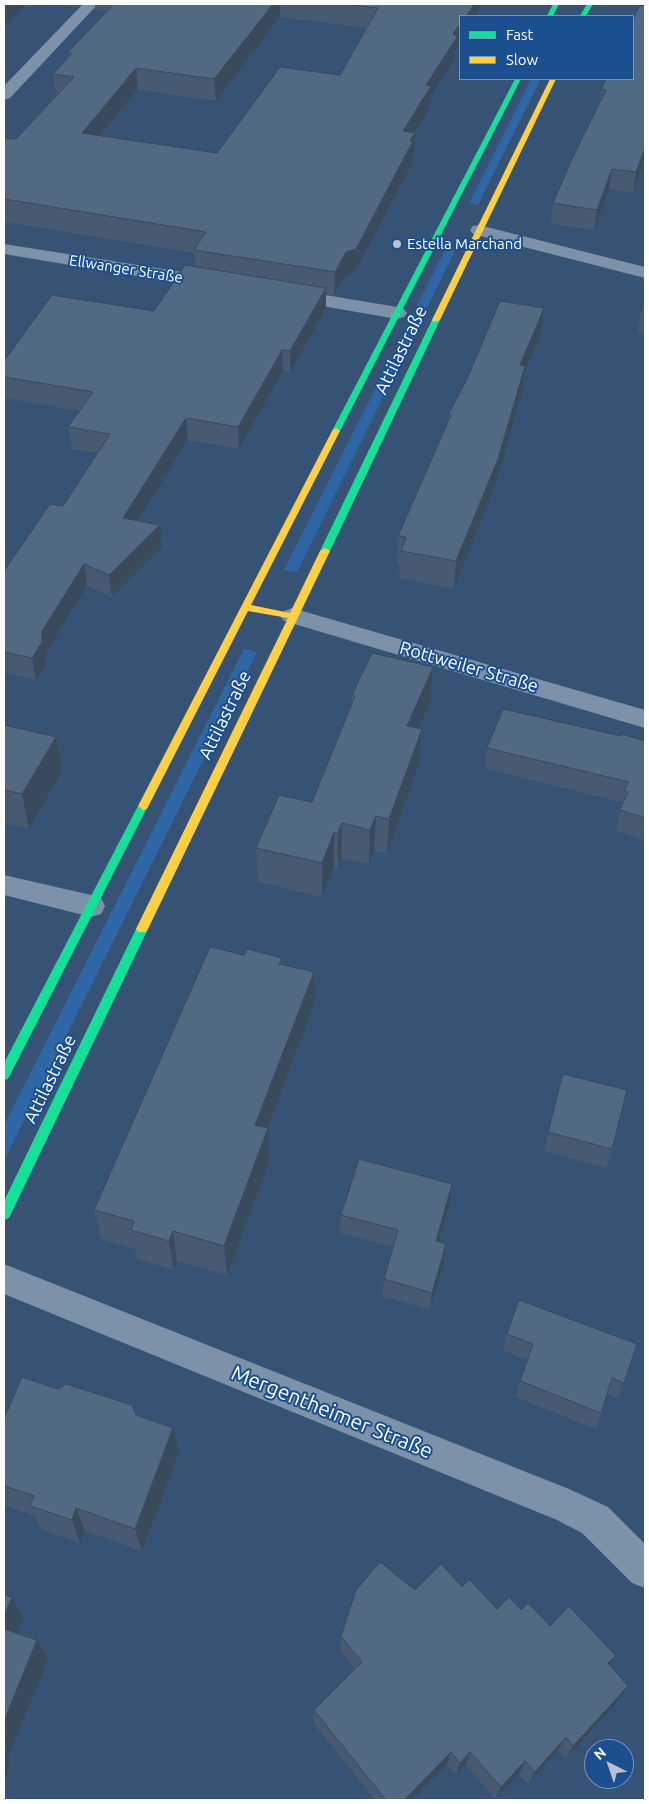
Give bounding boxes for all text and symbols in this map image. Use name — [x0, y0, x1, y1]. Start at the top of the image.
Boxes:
legend — [459, 15, 634, 80]
text: Fast — [506, 26, 533, 43]
text: Slow — [506, 51, 538, 68]
place label: Estella Marchand — [407, 235, 522, 253]
marker: Estella Marchand — [391, 238, 403, 250]
street label: Ellwanger Straße — [68, 251, 184, 287]
street label: Attilastraße — [370, 302, 432, 398]
street label: Rottweiler Straße — [397, 637, 541, 697]
street label: Attilastraße — [194, 667, 256, 763]
street label: Attilastraße — [19, 1031, 81, 1127]
street label: Mergentheimer Straße — [228, 1360, 436, 1464]
north arrow — [584, 1739, 634, 1789]
text: N — [591, 1744, 609, 1763]

